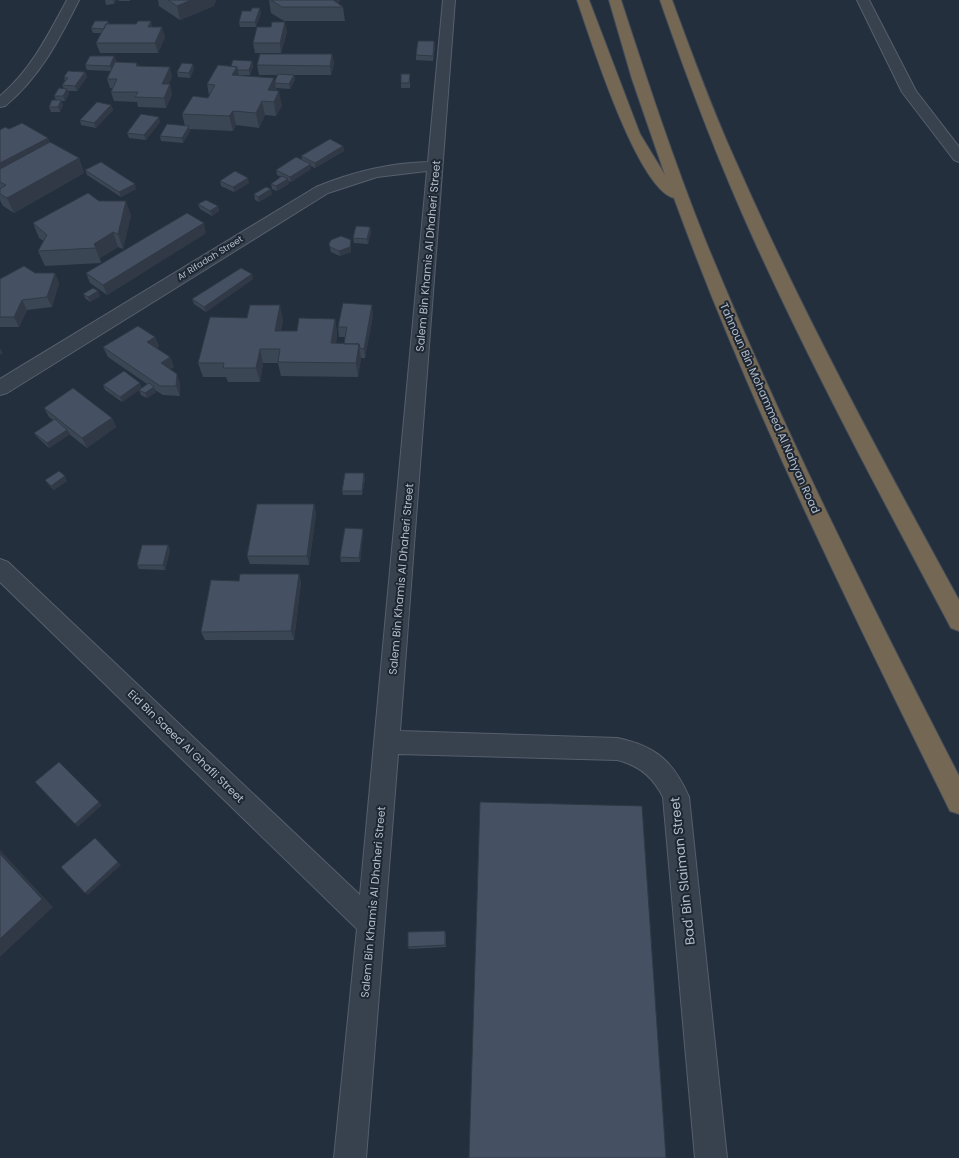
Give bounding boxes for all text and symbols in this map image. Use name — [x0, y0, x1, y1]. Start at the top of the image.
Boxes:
street label: Salem Bin Khamis Al Dhaheri Street — [412, 160, 444, 352]
street label: Ar Rifadah Street — [175, 233, 245, 283]
street label: Tahnoun Bin Mohammed Al Nahyan Road — [716, 300, 824, 516]
street label: Salem Bin Khamis Al Dhaheri Street — [385, 483, 417, 675]
street label: Eid Bin Saeed Al Ghafli Street — [124, 686, 248, 806]
street label: Bad' Bin Slaiman Street — [665, 796, 700, 946]
street label: Salem Bin Khamis Al Dhaheri Street — [357, 806, 389, 998]

